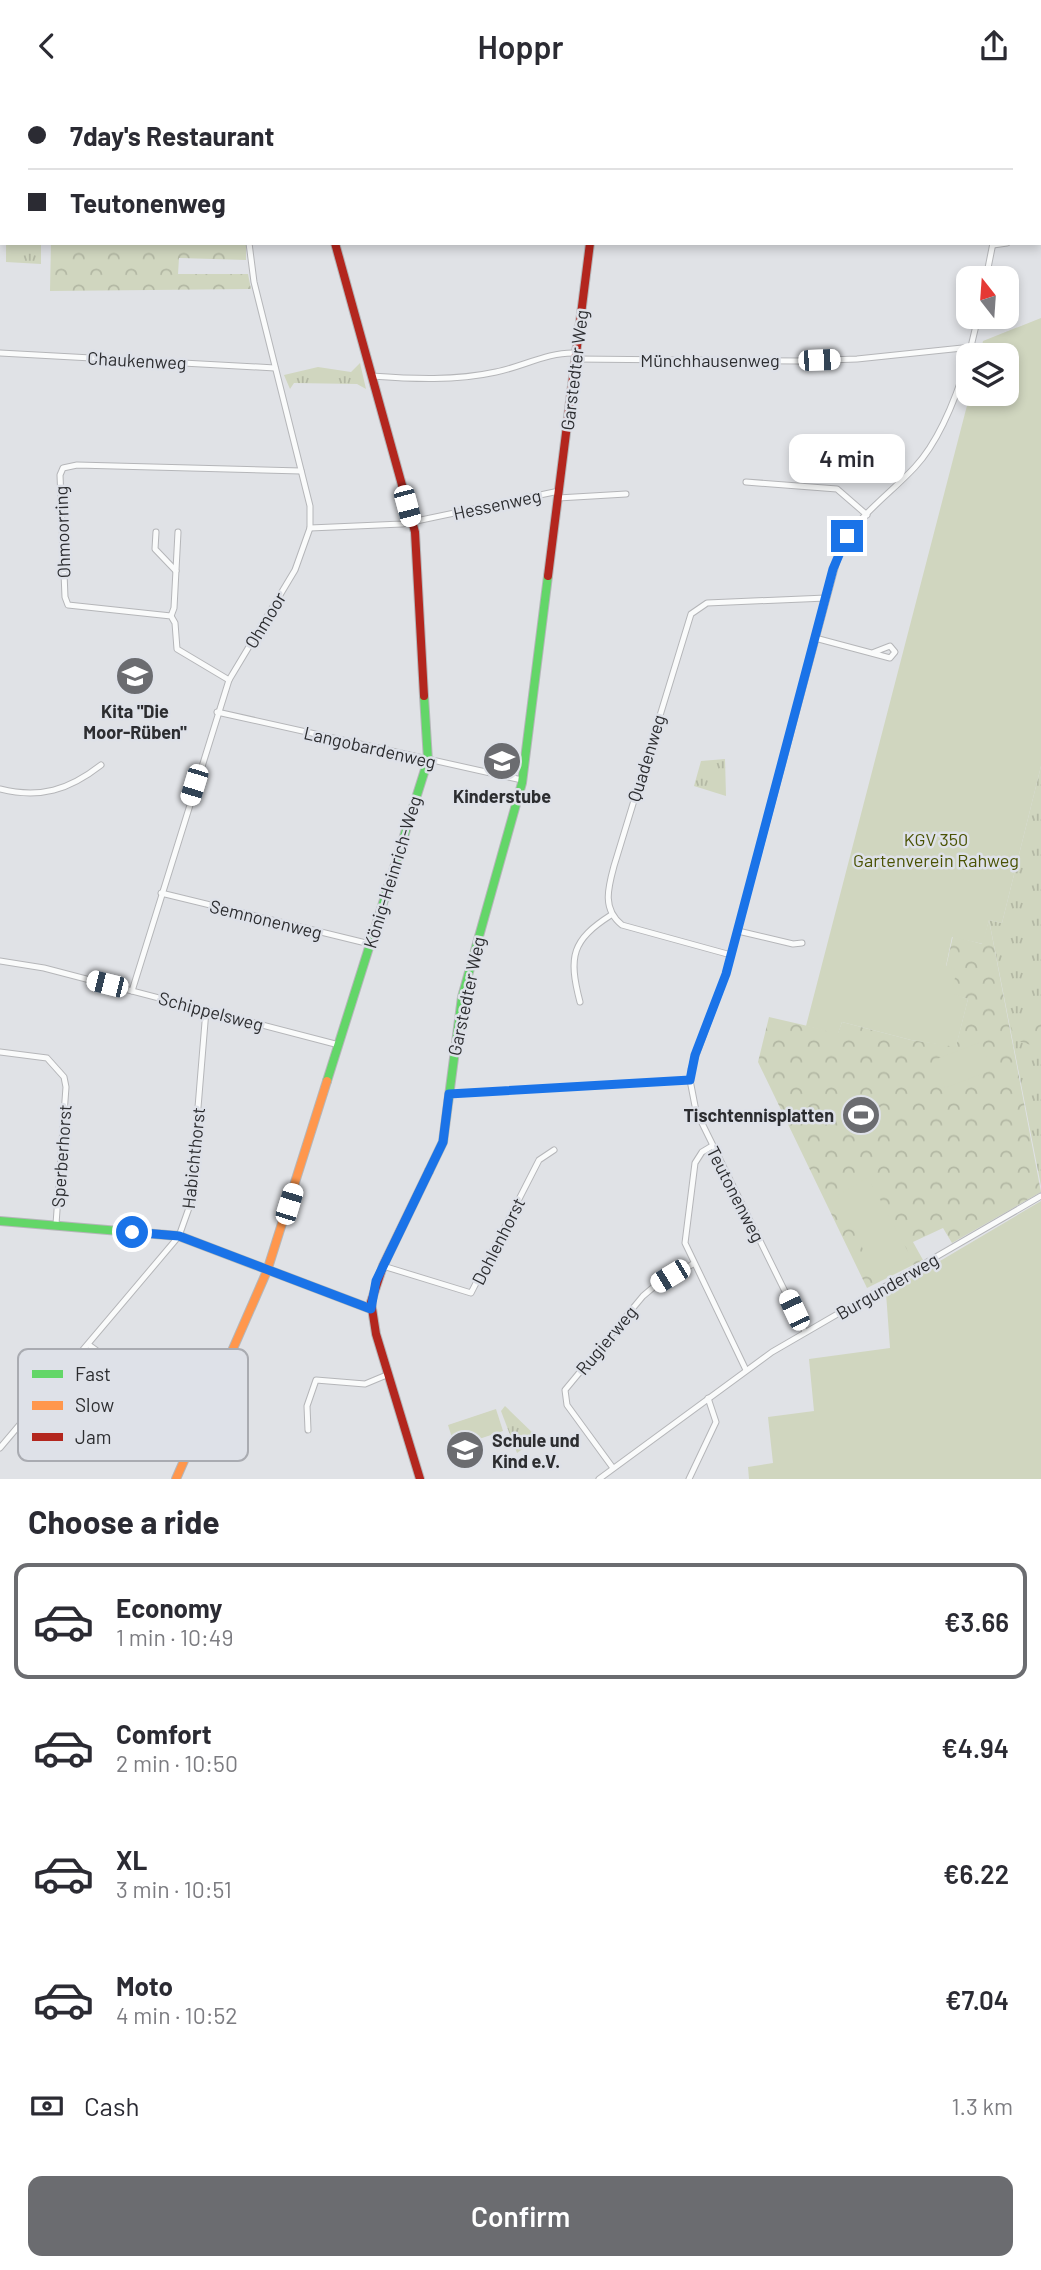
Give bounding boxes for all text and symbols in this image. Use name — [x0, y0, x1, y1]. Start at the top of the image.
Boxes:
icon: back — [28, 27, 66, 65]
text: Hoppr — [477, 27, 564, 65]
icon: share — [975, 27, 1013, 65]
text: 7day's Restaurant — [70, 120, 274, 151]
text: Teutonenweg — [70, 187, 226, 218]
north arrow — [956, 266, 1018, 329]
map controls — [956, 266, 1019, 406]
street label: Garstedter Weg — [556, 309, 592, 431]
button: layers — [956, 343, 1019, 406]
street label: Chaukenweg — [87, 346, 187, 374]
street label: Münchhausenweg — [640, 349, 780, 371]
car — [798, 349, 841, 371]
callout: 4 min — [789, 435, 905, 483]
text: 4 min — [819, 444, 875, 472]
car — [392, 483, 423, 529]
street label: Hessenweg — [451, 484, 543, 524]
street label: Ohmoorring — [49, 485, 75, 579]
route end — [831, 520, 863, 552]
street label: Ohmoor — [240, 587, 291, 652]
school or university icon: Kita "Die Moor-Rüben" — [114, 655, 156, 697]
place label: Kita "Die Moor-Rüben" — [83, 700, 187, 743]
street label: Quadenweg — [622, 712, 670, 804]
street label: Langobardenweg — [302, 721, 438, 773]
school or university icon: Kinderstube — [481, 740, 523, 782]
car — [178, 762, 211, 808]
place label: Kinderstube — [453, 785, 551, 807]
street label: König-Heinrich-Weg — [358, 793, 426, 951]
park label: KGV 350 Gartenverein Rahweg — [853, 828, 1019, 871]
street label: Semnonenweg — [208, 894, 324, 944]
street label: Garstedter Weg — [443, 934, 489, 1058]
car — [85, 969, 130, 999]
street label: Schippelsweg — [156, 986, 266, 1036]
sports icon: Tischtennisplatten — [840, 1094, 882, 1136]
street label: Sperberhorst — [46, 1104, 76, 1208]
place label: Tischtennisplatten — [683, 1104, 834, 1126]
street label: Habichthorst — [177, 1106, 209, 1210]
street label: Teutonenweg — [702, 1142, 770, 1246]
car — [273, 1181, 306, 1227]
street label: Dohlenhorst — [467, 1194, 529, 1288]
route start — [116, 1216, 148, 1248]
street label: Burgunderweg — [832, 1248, 942, 1324]
car — [647, 1256, 694, 1296]
car — [776, 1287, 813, 1333]
street label: Rugierweg — [571, 1301, 641, 1379]
legend — [18, 1349, 248, 1461]
text: Fast — [75, 1362, 111, 1385]
text: Slow — [75, 1393, 114, 1416]
text: Jam — [75, 1425, 111, 1448]
school or university icon: Schule und Kind e.V. — [444, 1429, 486, 1471]
place label: Schule und Kind e.V. — [492, 1429, 580, 1472]
text: Choose a ride — [28, 1502, 220, 1540]
icon: car — [32, 1590, 95, 1653]
text: Economy — [116, 1592, 222, 1623]
text: €3.66 — [944, 1606, 1009, 1637]
text: 1 min · 10:49 — [116, 1623, 233, 1651]
icon: car — [32, 1716, 95, 1779]
text: Comfort — [116, 1718, 212, 1749]
text: €4.94 — [941, 1732, 1009, 1763]
text: 2 min · 10:50 — [116, 1749, 238, 1777]
icon: car — [32, 1842, 95, 1905]
text: XL — [116, 1844, 147, 1875]
text: €6.22 — [943, 1858, 1009, 1889]
text: 3 min · 10:51 — [116, 1875, 232, 1903]
icon: car — [32, 1968, 95, 2031]
text: Moto — [116, 1970, 173, 2001]
text: €7.04 — [945, 1984, 1009, 2015]
text: 4 min · 10:52 — [116, 2001, 238, 2029]
icon: cash — [28, 2087, 66, 2125]
text: Cash — [84, 2090, 139, 2121]
text: 1.3 km — [952, 2092, 1013, 2120]
button: Confirm — [28, 2176, 1013, 2256]

